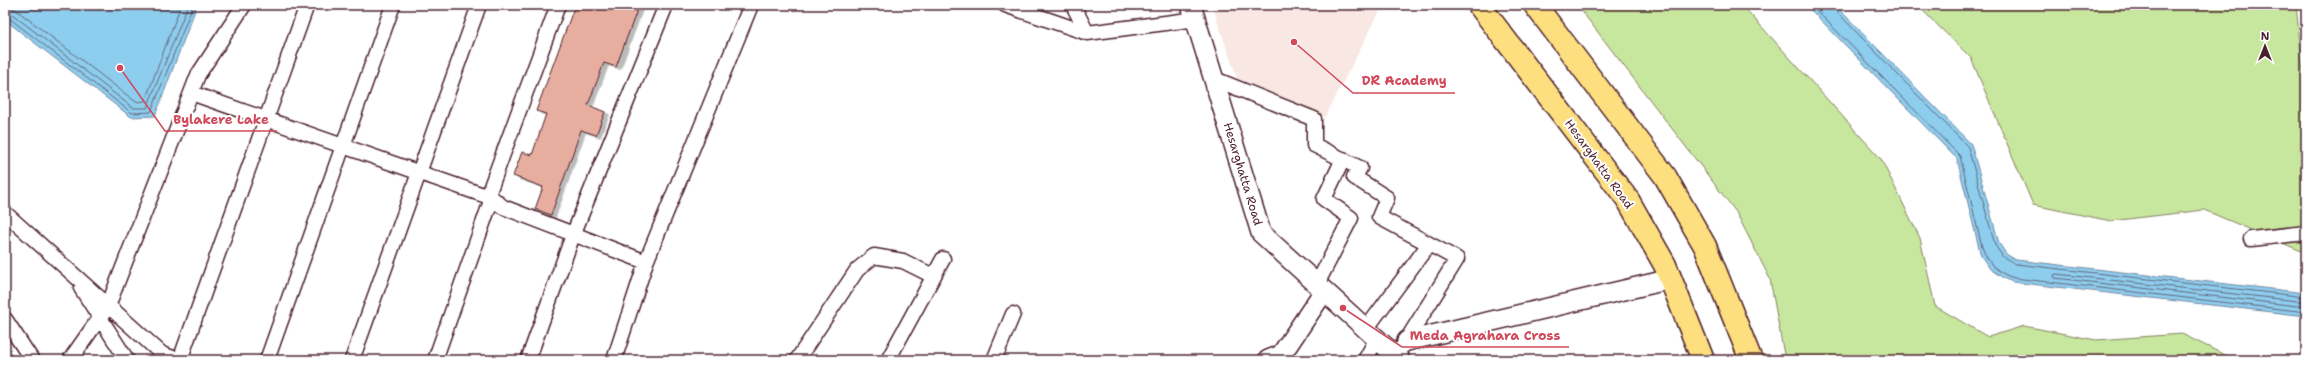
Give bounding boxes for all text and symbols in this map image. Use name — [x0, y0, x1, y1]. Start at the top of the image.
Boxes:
north arrow — [2245, 26, 2285, 66]
text: N — [2261, 29, 2270, 44]
callout: DR Academy — [1353, 68, 1455, 93]
text: DR Academy — [1361, 72, 1447, 89]
callout: Bylakere Lake — [165, 106, 277, 131]
text: Bylakere Lake — [173, 111, 269, 128]
street label: Hesarghatta Road — [1561, 116, 1637, 212]
street label: Hesarghatta Road — [1220, 120, 1266, 228]
callout: Meda Agrahara Cross — [1402, 322, 1569, 347]
text: Meda Agrahara Cross — [1410, 327, 1560, 344]

